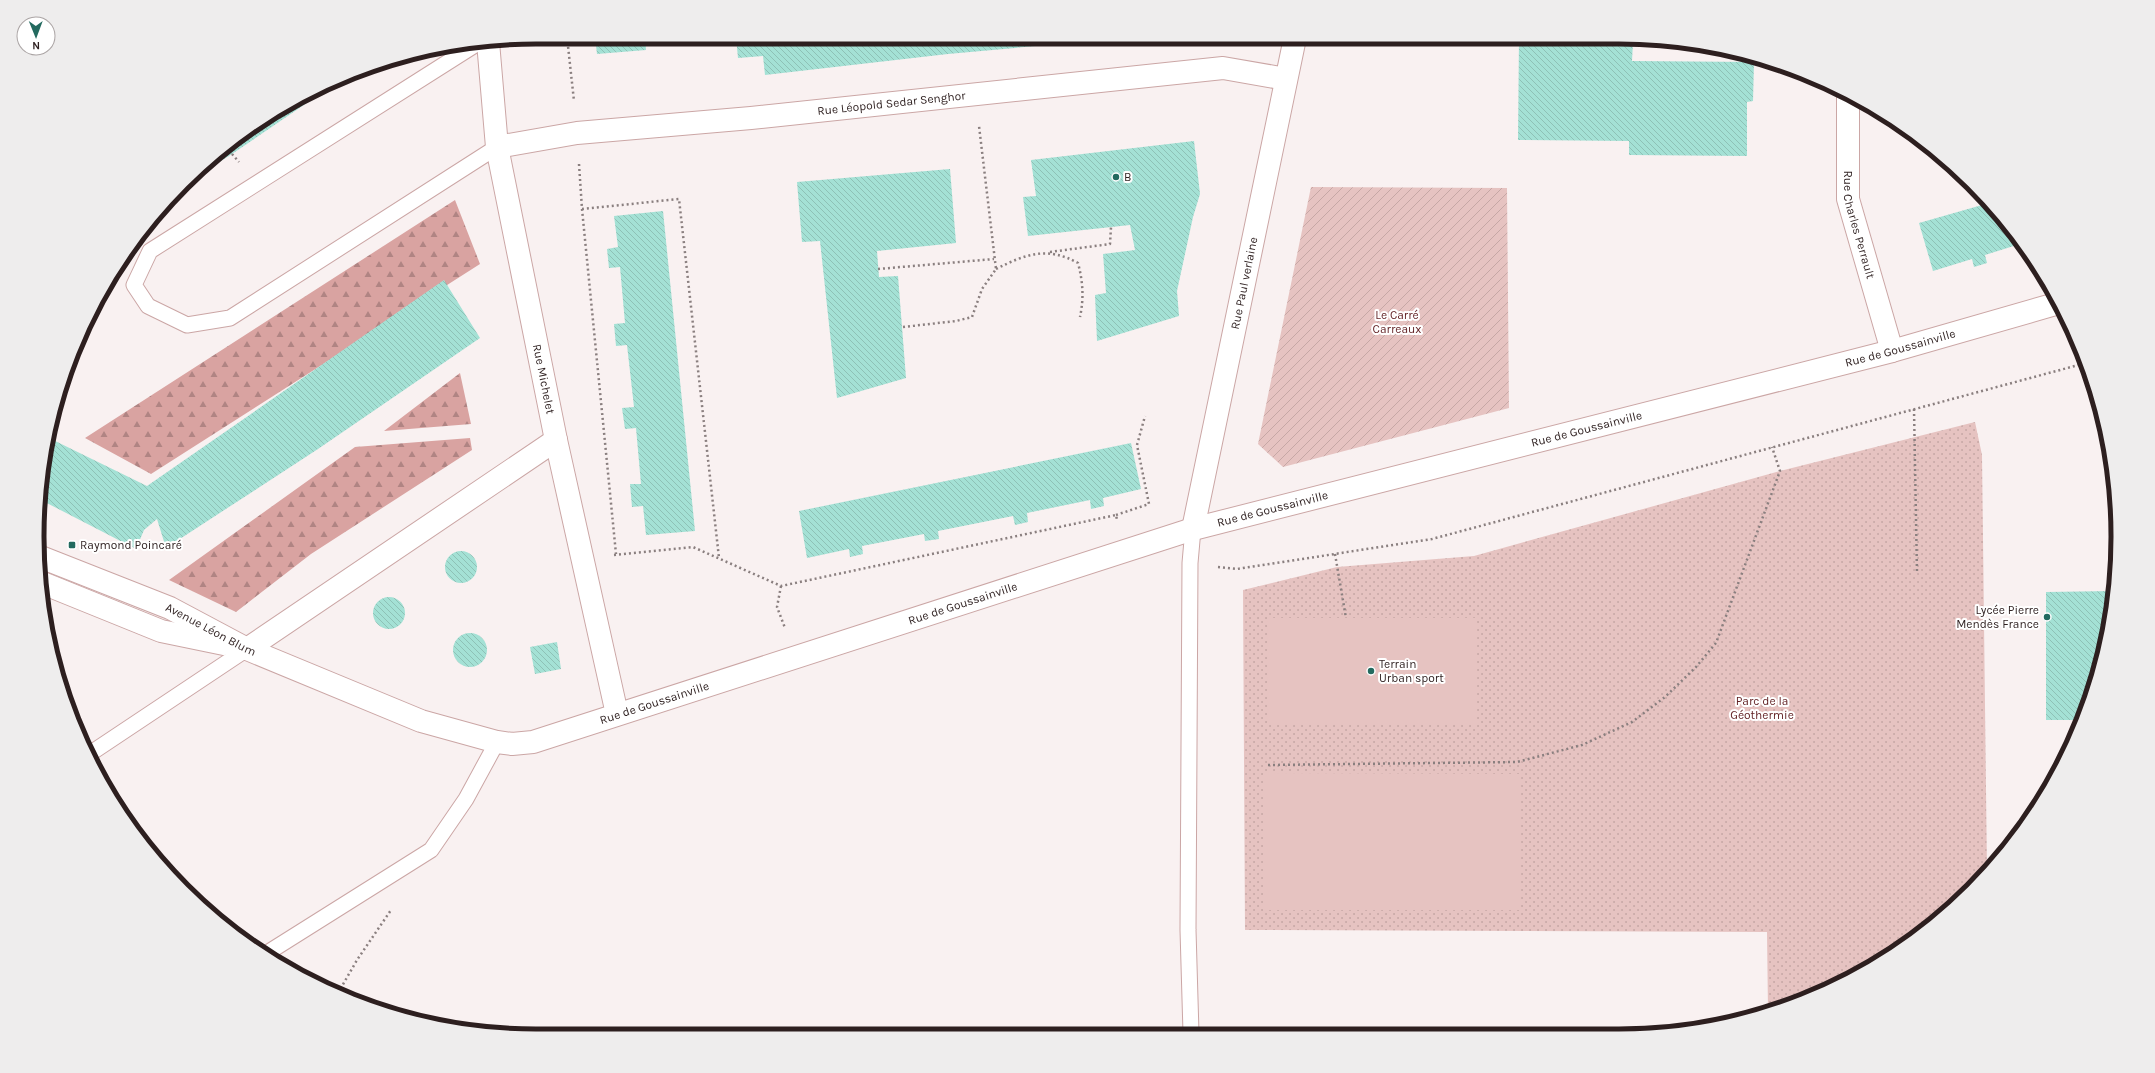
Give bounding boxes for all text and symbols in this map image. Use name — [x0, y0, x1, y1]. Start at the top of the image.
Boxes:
north arrow — [16, 16, 56, 56]
text: N — [32, 39, 40, 52]
street label: Rue Léopold Sedar Senghor — [817, 88, 967, 118]
place label: B — [1124, 170, 1131, 184]
street label: Rue Charles Perrault — [1841, 170, 1878, 281]
marker: B — [1111, 172, 1121, 182]
street label: Rue Paul verlaine — [1228, 236, 1260, 331]
park label: Le Carré Carreaux — [1373, 308, 1421, 336]
street label: Rue de Goussainville — [1843, 326, 1957, 370]
street label: Rue Michelet — [530, 343, 558, 416]
street label: Rue de Goussainville — [1529, 408, 1643, 450]
street label: Rue de Goussainville — [1215, 488, 1329, 530]
place label: Raymond Poincaré — [80, 538, 182, 552]
marker: Raymond Poincaré — [67, 540, 77, 550]
street label: Rue de Goussainville — [906, 579, 1019, 627]
street label: Avenue Léon Blum — [164, 600, 258, 659]
place label: Lycée Pierre Mendès France — [1956, 603, 2039, 631]
marker: Lycée Pierre Mendès France — [2042, 612, 2052, 622]
place label: Terrain Urban sport — [1379, 657, 1444, 685]
marker: Terrain Urban sport — [1366, 666, 1376, 676]
street label: Rue de Goussainville — [598, 679, 711, 727]
park label: Parc de la Géothermie — [1730, 694, 1794, 722]

